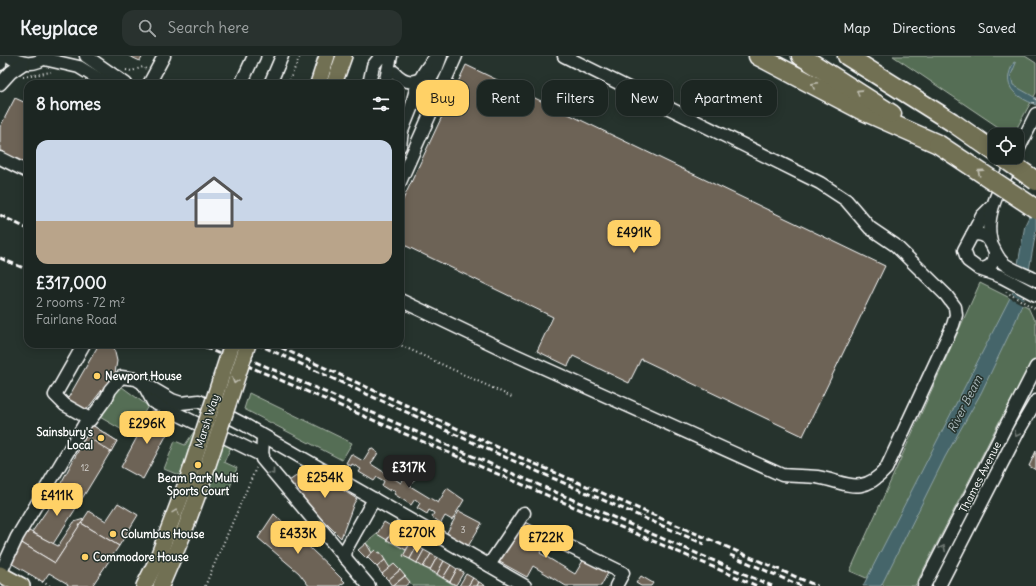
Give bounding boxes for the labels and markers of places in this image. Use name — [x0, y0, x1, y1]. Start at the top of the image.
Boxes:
pin: £491K — [606, 220, 662, 254]
place label: Newport House — [105, 369, 182, 384]
marker: Newport House — [92, 371, 102, 381]
pin: £296K — [119, 411, 175, 445]
place label: Sainsbury's Local — [36, 425, 93, 452]
marker: Sainsbury's Local — [96, 433, 106, 443]
pin: £317K — [381, 455, 437, 489]
marker: Beam Park Multi Sports Court — [193, 460, 203, 470]
pin: £254K — [297, 465, 353, 499]
place label: Beam Park Multi Sports Court — [158, 471, 238, 499]
pin: £411K — [29, 483, 85, 517]
pin: £270K — [389, 520, 445, 554]
pin: £433K — [270, 521, 326, 555]
pin: £722K — [518, 525, 574, 559]
place label: Columbus House — [121, 527, 204, 541]
marker: Columbus House — [108, 529, 118, 539]
place label: Commodore House — [93, 550, 189, 564]
marker: Commodore House — [80, 552, 90, 562]

